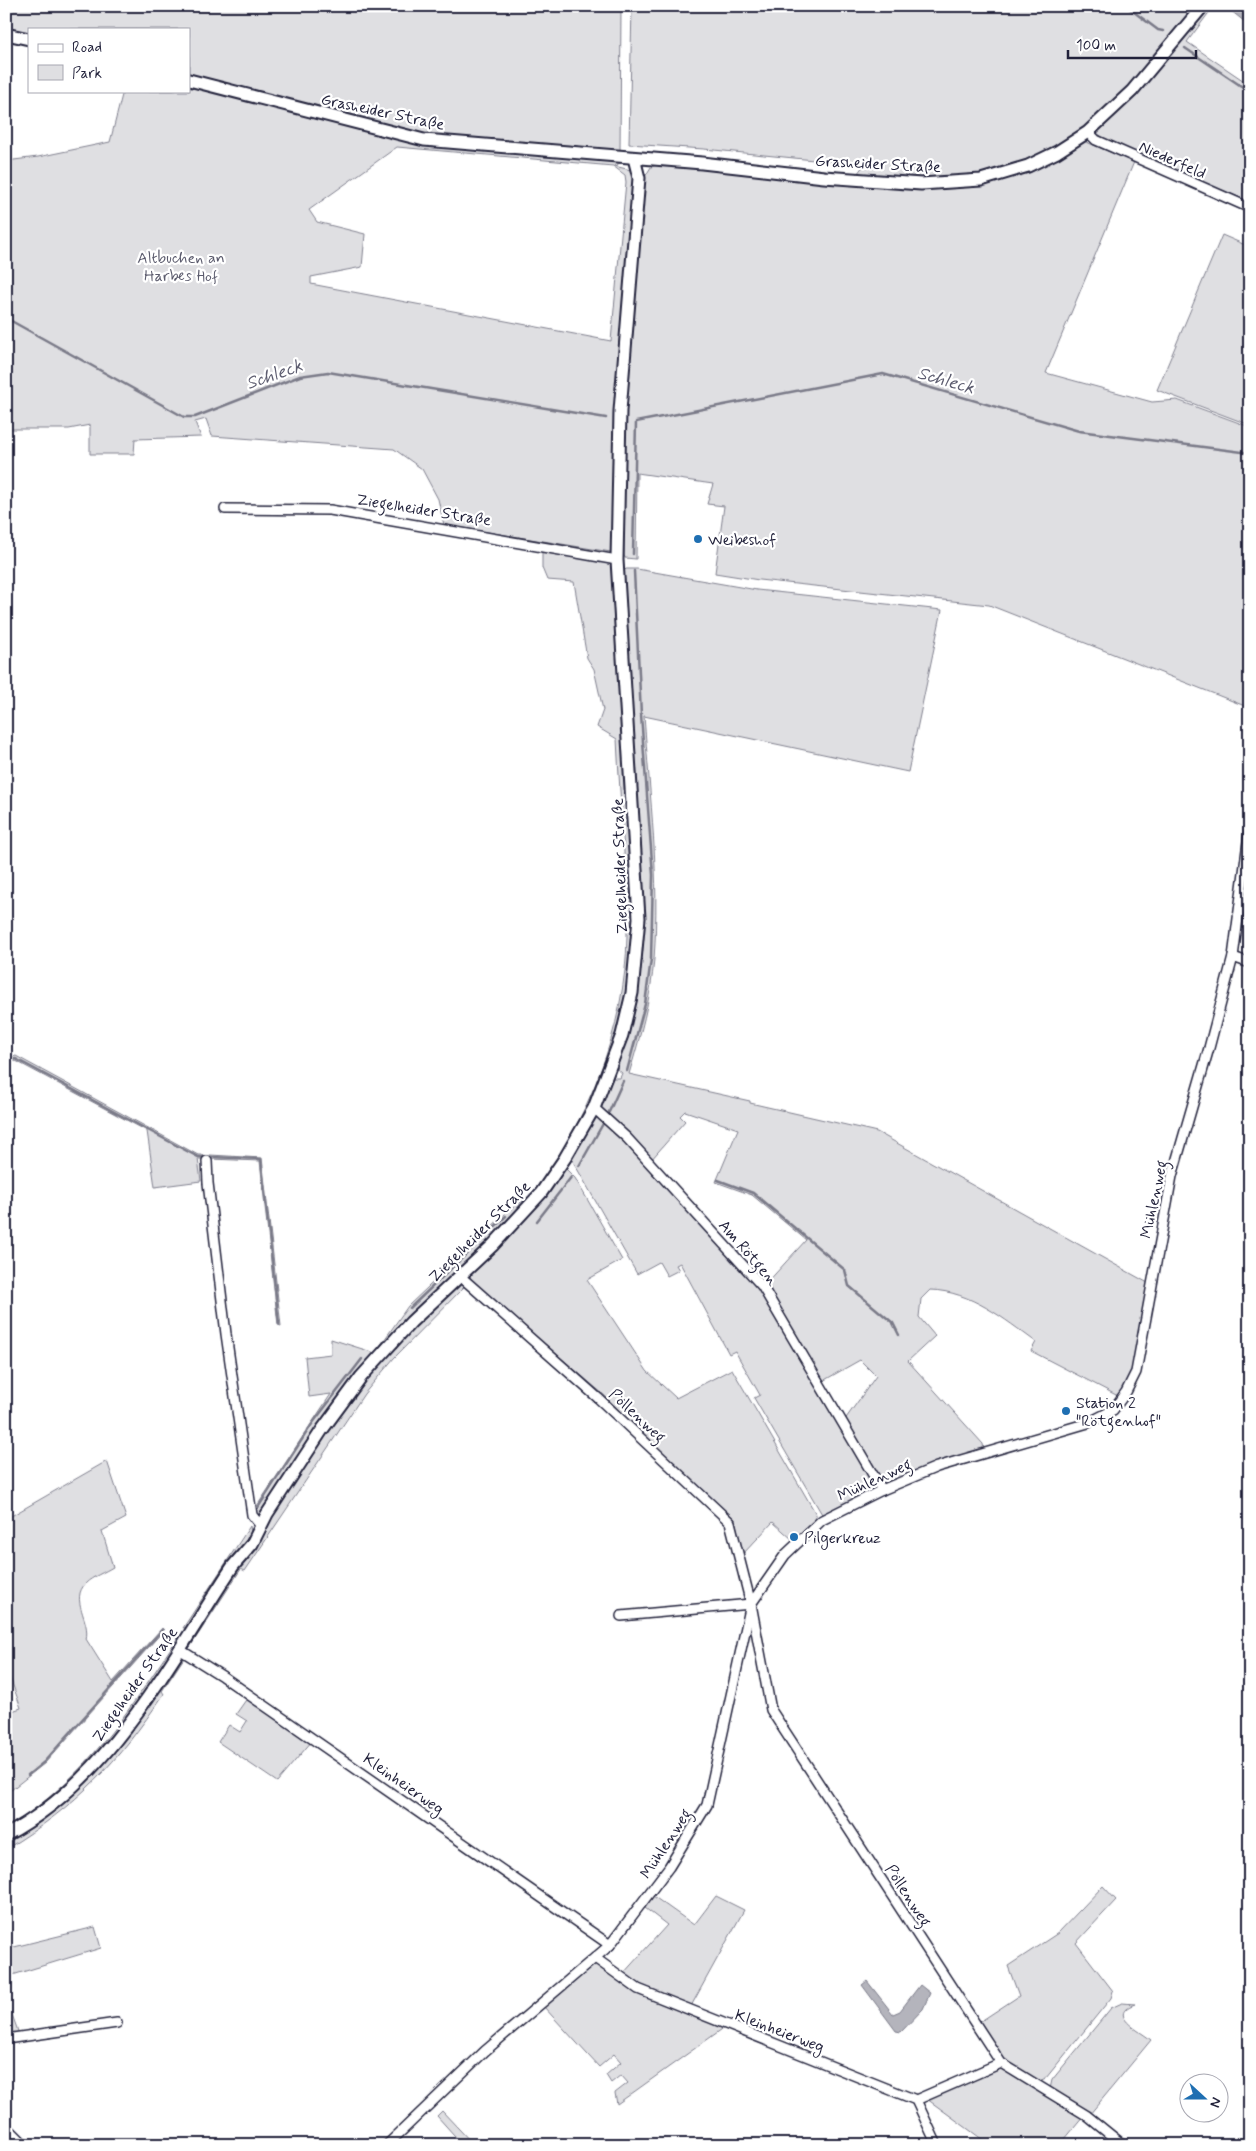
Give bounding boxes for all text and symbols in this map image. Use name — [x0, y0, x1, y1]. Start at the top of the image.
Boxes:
legend — [28, 28, 190, 92]
scale bar — [1068, 28, 1196, 60]
text: 100 m — [1076, 36, 1116, 56]
text: Road — [72, 38, 102, 58]
text: Park — [72, 64, 102, 84]
street label: Grasheider Straße — [319, 89, 447, 136]
street label: Niederfeld — [1136, 136, 1209, 184]
street label: Grasheider Straße — [815, 151, 941, 178]
park label: Altbuchen an Harbes Hof — [137, 248, 225, 287]
water label: Schleck — [243, 354, 306, 396]
water label: Schleck — [914, 361, 977, 401]
street label: Ziegelheider Straße — [355, 489, 493, 533]
place label: Weibeshof — [708, 530, 776, 551]
marker: Weibeshof — [692, 533, 704, 545]
street label: Ziegelheider Straße — [608, 797, 634, 934]
street label: Mühlenweg — [1136, 1158, 1174, 1241]
street label: Ziegelheider Straße — [425, 1176, 536, 1288]
street label: Am Rötgen — [713, 1216, 783, 1291]
street label: Pöllenweg — [603, 1384, 670, 1449]
place label: Station 2 "Rötgenhof" — [1076, 1393, 1161, 1433]
marker: Station 2 "Rötgenhof" — [1060, 1405, 1072, 1417]
street label: Mühlenweg — [834, 1454, 916, 1508]
place label: Pilgerkreuz — [804, 1528, 881, 1550]
marker: Pilgerkreuz — [788, 1531, 800, 1543]
street label: Ziegelheider Straße — [88, 1623, 184, 1747]
street label: Kleinheierweg — [358, 1749, 448, 1821]
street label: Mühlenweg — [636, 1805, 698, 1883]
street label: Pöllenweg — [879, 1861, 936, 1932]
street label: Kleinheierweg — [731, 2005, 827, 2059]
north arrow — [1178, 2074, 1228, 2124]
text: N — [1205, 2095, 1225, 2110]

